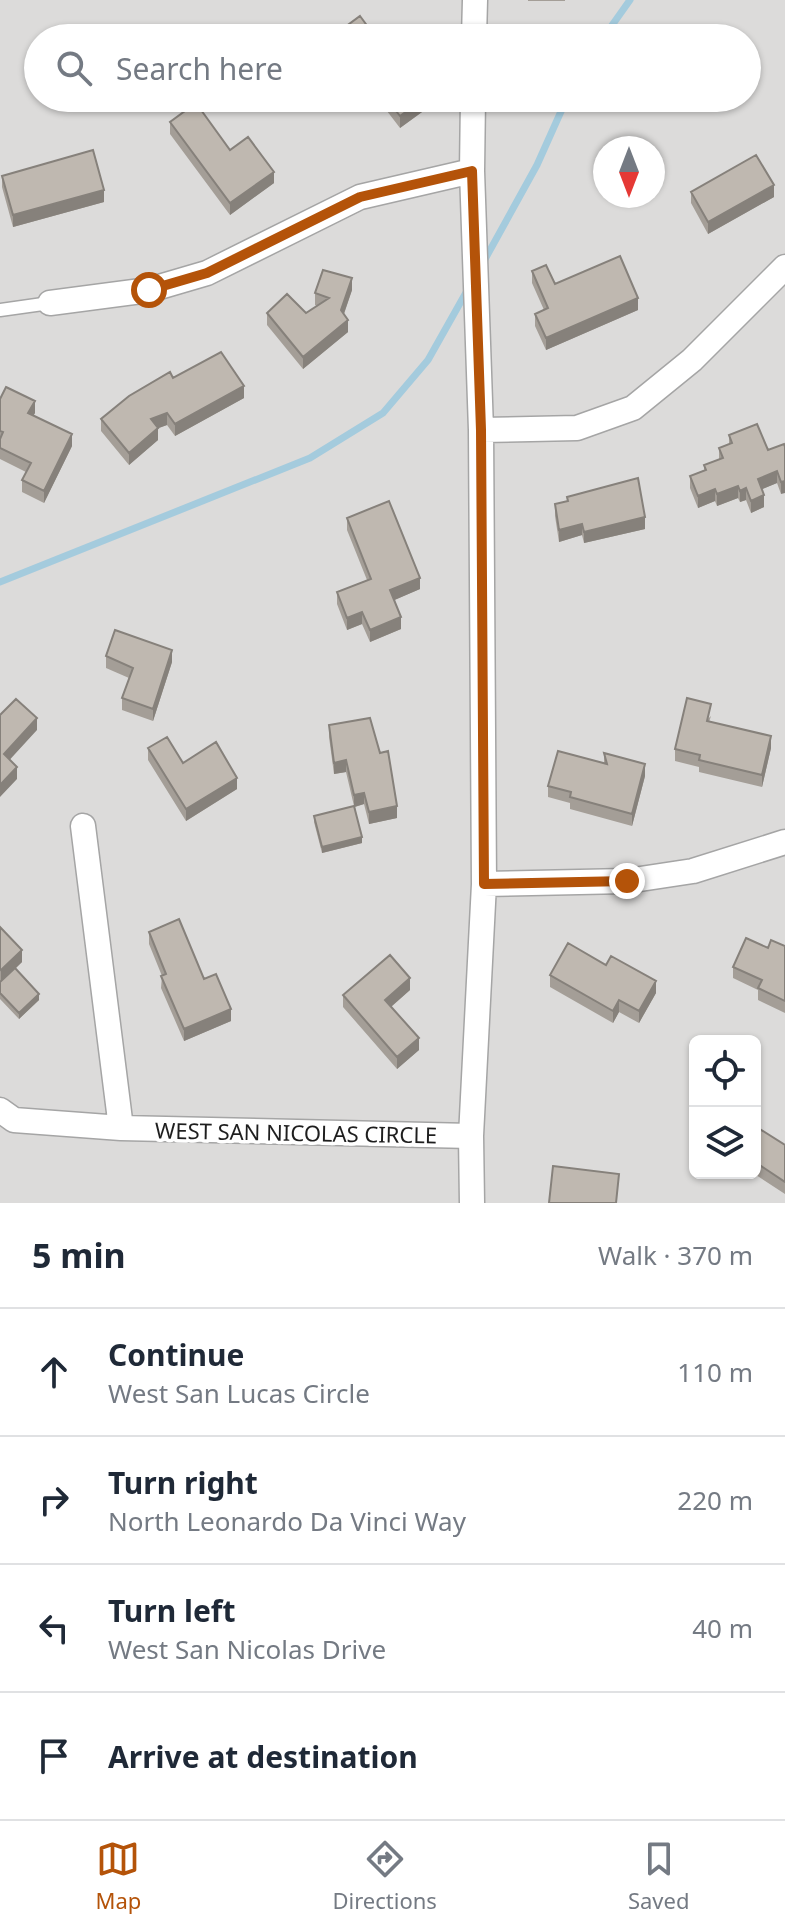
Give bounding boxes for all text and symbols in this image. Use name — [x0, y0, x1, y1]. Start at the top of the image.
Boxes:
search box — [24, 24, 761, 112]
icon: search — [52, 46, 96, 90]
text: Search here — [116, 48, 283, 89]
north arrow — [593, 136, 665, 208]
route start — [131, 272, 167, 308]
route end — [609, 863, 645, 899]
map controls — [689, 1035, 761, 1179]
button: locate — [689, 1035, 761, 1107]
button: layers — [689, 1107, 761, 1179]
street label: WEST SAN NICOLAS CIRCLE — [155, 1115, 437, 1149]
text: 5 min — [32, 1232, 126, 1278]
text: Walk · 370 m — [598, 1237, 753, 1273]
text: Continue — [108, 1334, 244, 1375]
icon: ahead — [32, 1350, 76, 1394]
text: 110 m — [677, 1354, 753, 1390]
text: West San Lucas Circle — [108, 1375, 370, 1411]
text: Turn right — [108, 1462, 258, 1503]
icon: right — [32, 1478, 76, 1522]
text: 220 m — [677, 1482, 753, 1518]
text: North Leonardo Da Vinci Way — [108, 1503, 466, 1539]
text: Turn left — [108, 1590, 236, 1631]
icon: left — [32, 1606, 76, 1650]
text: 40 m — [692, 1610, 753, 1646]
text: West San Nicolas Drive — [108, 1631, 386, 1667]
icon: arrive — [32, 1734, 76, 1778]
text: Arrive at destination — [108, 1736, 418, 1777]
tab: Map — [96, 1837, 141, 1915]
tab: Directions — [332, 1837, 437, 1915]
tab: Saved — [628, 1837, 689, 1915]

